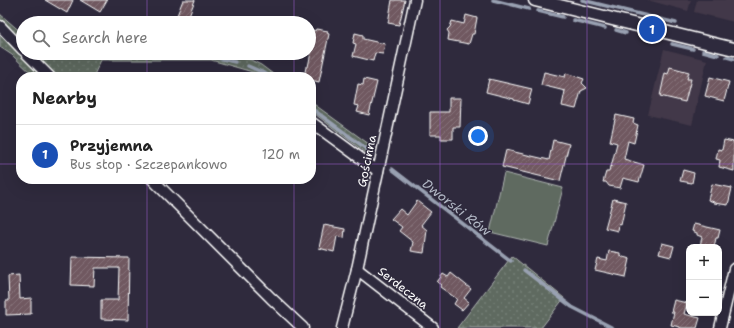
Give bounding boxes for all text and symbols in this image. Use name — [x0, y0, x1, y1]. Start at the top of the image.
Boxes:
pin: 1 — [639, 14, 665, 44]
search box — [16, 16, 316, 60]
icon: search — [30, 27, 52, 49]
text: Search here — [62, 28, 148, 48]
text: Nearby — [32, 87, 97, 109]
your location — [468, 126, 488, 146]
street label: Gościnna — [354, 133, 380, 189]
text: Przyjemna — [70, 136, 153, 156]
text: 1 — [42, 146, 48, 163]
text: 120 m — [262, 146, 300, 163]
text: Bus stop · Szczepankowo — [70, 156, 227, 173]
water label: Dworski Rów — [419, 175, 495, 240]
map controls — [686, 244, 722, 316]
button: + — [686, 244, 722, 280]
street label: Serdeczna — [374, 263, 432, 313]
button: − — [686, 280, 722, 316]

